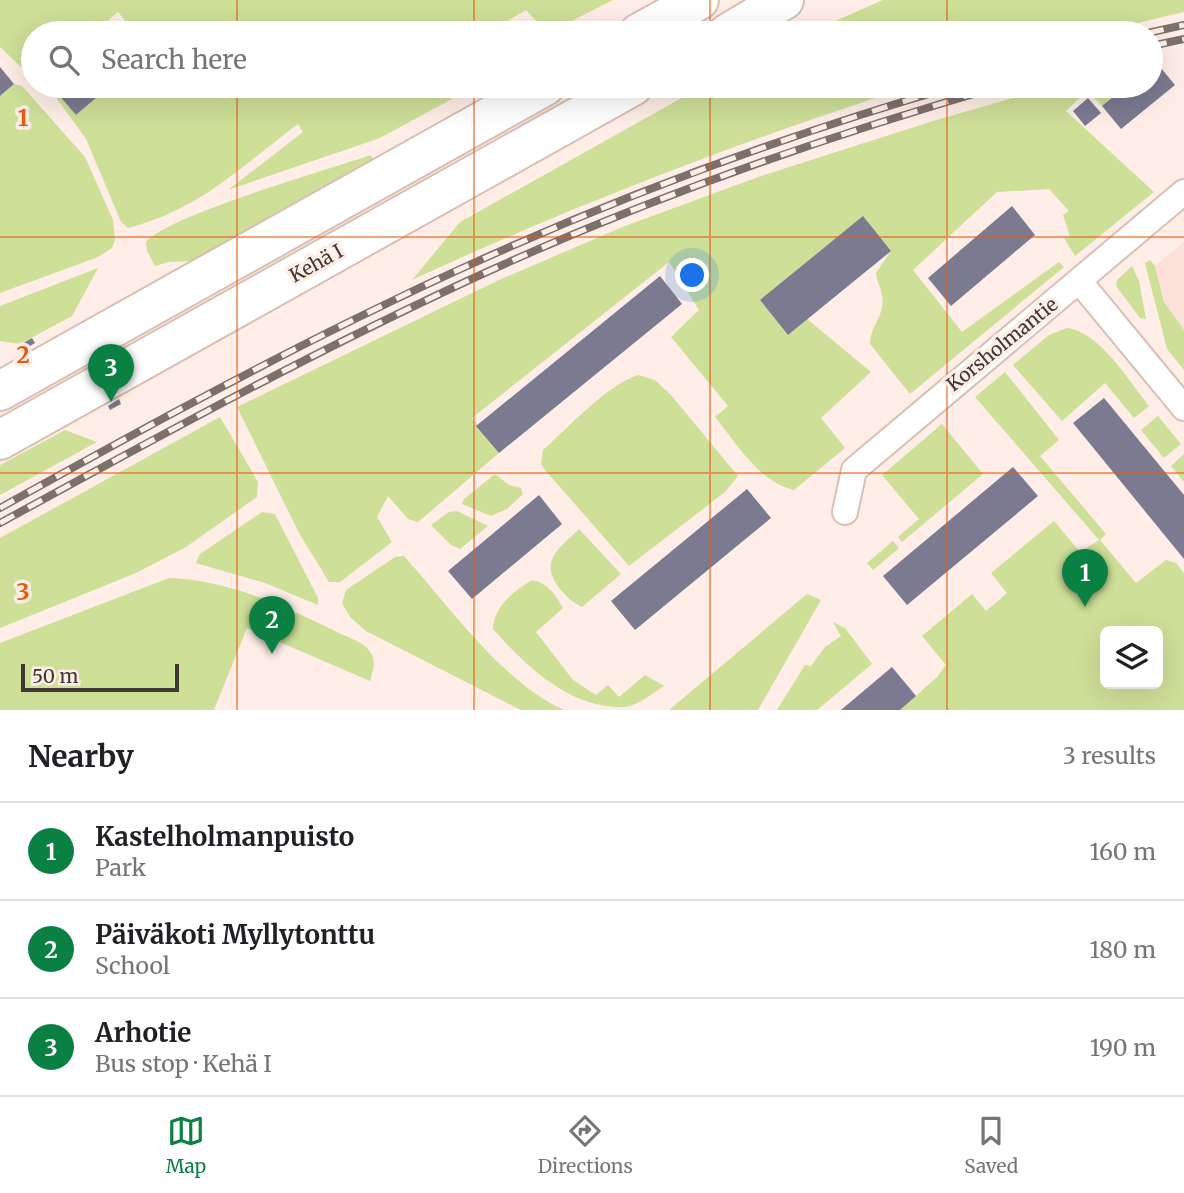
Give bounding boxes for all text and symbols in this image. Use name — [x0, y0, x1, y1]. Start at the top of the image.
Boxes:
search box — [21, 21, 1163, 98]
icon: search — [45, 41, 83, 79]
text: Search here — [101, 43, 247, 76]
text: 1 — [18, 103, 29, 132]
street label: Kehä I — [285, 239, 347, 287]
your location — [675, 258, 709, 292]
street label: Korsholmantie — [942, 292, 1062, 396]
text: 2 — [16, 340, 30, 369]
pin: 3 — [88, 344, 134, 402]
pin: 1 — [1062, 549, 1108, 607]
text: 3 — [16, 577, 30, 606]
pin: 2 — [249, 596, 295, 654]
map controls — [1100, 626, 1163, 689]
button: layers — [1100, 626, 1163, 689]
scale bar — [21, 661, 178, 693]
text: 50 m — [32, 664, 78, 688]
text: Nearby — [28, 737, 134, 775]
text: 3 results — [1063, 741, 1156, 770]
text: Kastelholmanpuisto — [95, 820, 354, 853]
text: 1 — [46, 837, 56, 866]
text: 160 m — [1090, 837, 1156, 866]
text: Park — [95, 853, 146, 882]
text: Päiväkoti Myllytonttu — [95, 918, 375, 951]
text: 2 — [44, 935, 58, 964]
text: 180 m — [1090, 935, 1156, 964]
text: School — [95, 951, 170, 980]
text: Arhotie — [95, 1016, 191, 1049]
text: 3 — [44, 1033, 58, 1062]
text: 190 m — [1090, 1033, 1156, 1062]
text: Bus stop · Kehä I — [95, 1049, 272, 1078]
tab: Map — [166, 1112, 206, 1178]
tab: Directions — [538, 1112, 633, 1178]
tab: Saved — [964, 1112, 1018, 1178]

